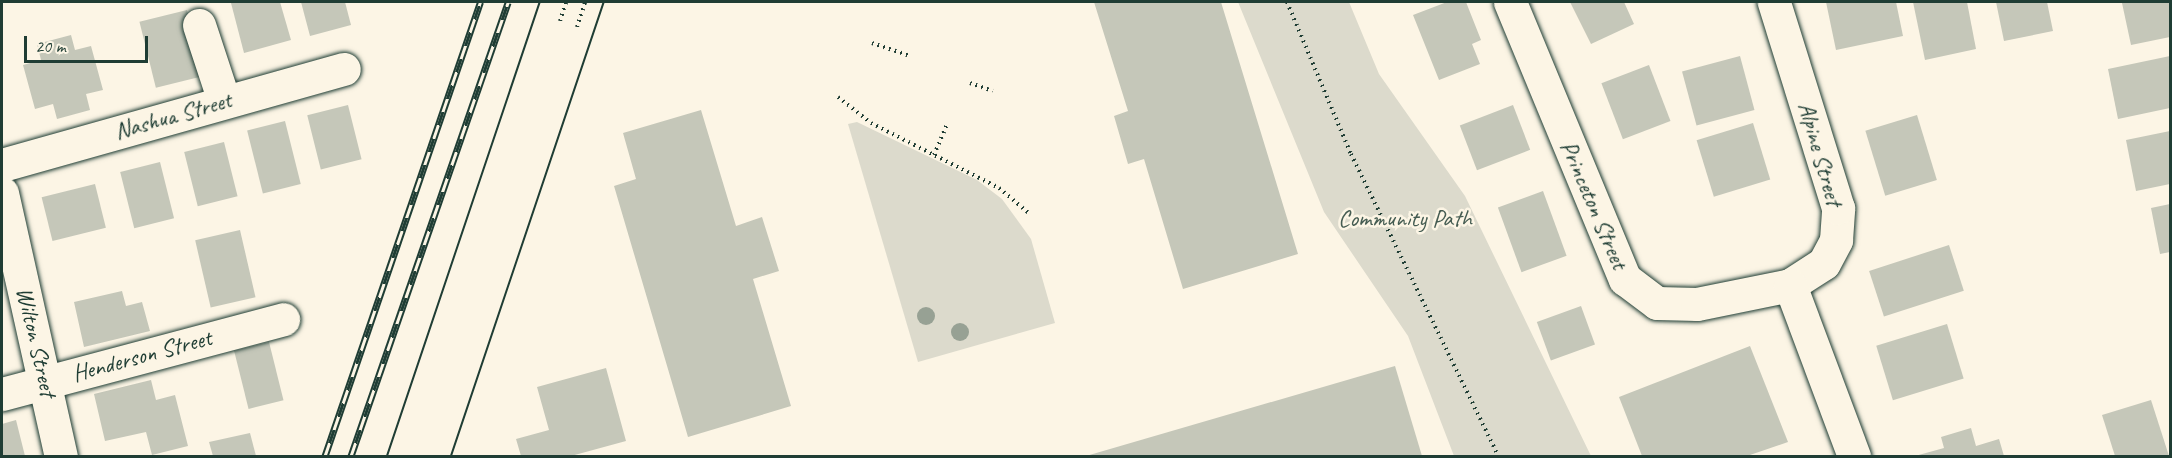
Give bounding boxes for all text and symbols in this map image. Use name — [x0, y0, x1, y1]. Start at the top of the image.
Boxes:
scale bar — [27, 24, 152, 62]
text: 20 m — [35, 35, 66, 57]
street label: Nashua Street — [111, 86, 235, 146]
street label: Alpine Street — [1792, 99, 1848, 209]
street label: Princeton Street — [1554, 136, 1634, 274]
park label: Community Path — [1338, 205, 1472, 233]
street label: Wilton Street — [9, 284, 63, 400]
street label: Henderson Street — [69, 324, 215, 388]

